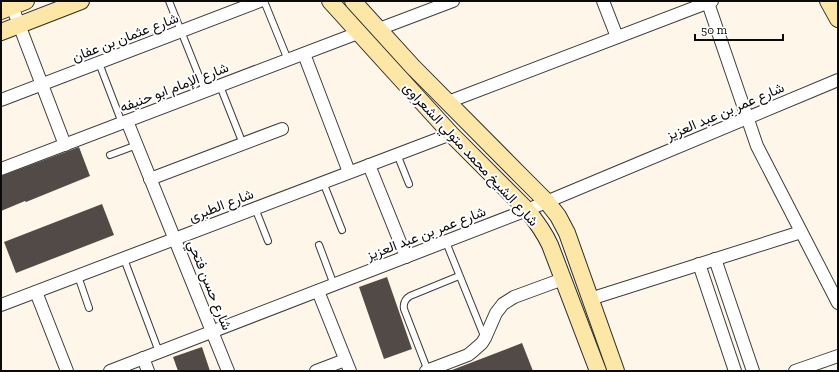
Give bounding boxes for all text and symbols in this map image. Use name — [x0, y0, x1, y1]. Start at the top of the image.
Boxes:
street label: شارع عثمان بن عفان — [69, 9, 182, 67]
scale bar — [695, 16, 783, 42]
text: 50 m — [701, 23, 728, 37]
street label: شارع الإمام ابو حنيفه — [117, 59, 232, 118]
street label: شارع الشيخ محمد متولي الشعراوى — [397, 79, 542, 232]
street label: شارع عمر بن عبد العزيز — [663, 79, 787, 146]
street label: شارع الطبرى — [186, 185, 257, 227]
street label: شارع عمر بن عبد العزيز — [363, 203, 489, 266]
street label: شارع حسن فتحي — [181, 238, 235, 334]

